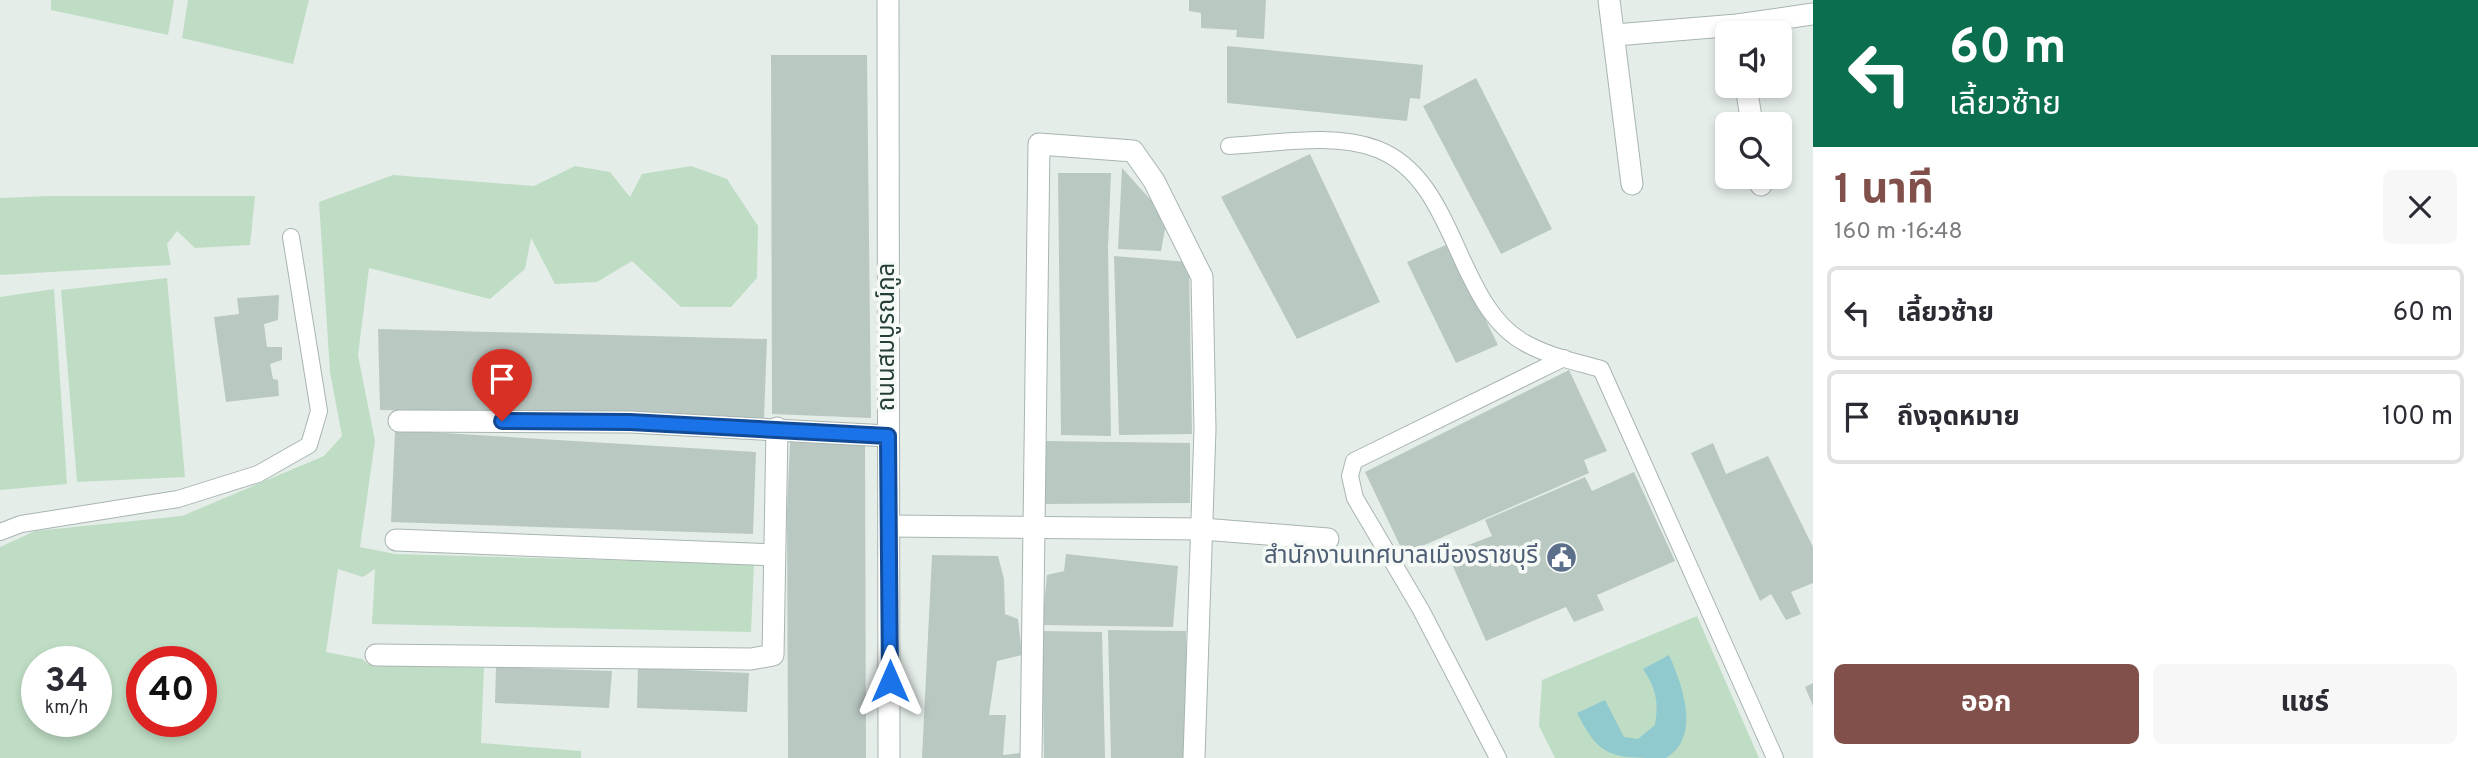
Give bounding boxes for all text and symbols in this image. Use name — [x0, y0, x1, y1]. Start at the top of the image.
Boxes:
text: 60 m — [1949, 19, 2067, 81]
map controls — [1715, 21, 1792, 189]
button: sound — [1715, 21, 1792, 98]
icon: left — [1834, 28, 1925, 119]
text: เลี้ยวซ้าย — [1949, 86, 2061, 126]
button: search — [1715, 112, 1792, 189]
text: 1 นาที — [1834, 165, 1934, 218]
button: close — [2383, 170, 2457, 244]
text: 160 m · 16:48 — [1834, 218, 1963, 247]
street label: ถนนสมบูรณ์กูล — [873, 263, 903, 411]
icon: left — [1838, 294, 1876, 332]
text: 60 m — [2393, 297, 2453, 330]
text: เลี้ยวซ้าย — [1897, 298, 1994, 331]
pin — [472, 349, 532, 421]
icon: arrive — [483, 360, 521, 398]
icon: arrive — [1838, 398, 1876, 436]
text: 100 m — [2382, 401, 2453, 434]
text: ถึงจุดหมาย — [1897, 402, 2020, 435]
public building icon: สำนักงานเทศบาลเมืองราชบุรี — [1544, 540, 1578, 574]
place label: สำนักงานเทศบาลเมืองราชบุรี — [1264, 542, 1538, 572]
position arrow — [853, 644, 927, 718]
speed limit sign: 40 — [126, 646, 217, 737]
text: 34 — [45, 660, 88, 704]
button: ออก — [1834, 664, 2139, 744]
button: แชร์ — [2153, 664, 2457, 744]
text: km/h — [45, 697, 88, 720]

